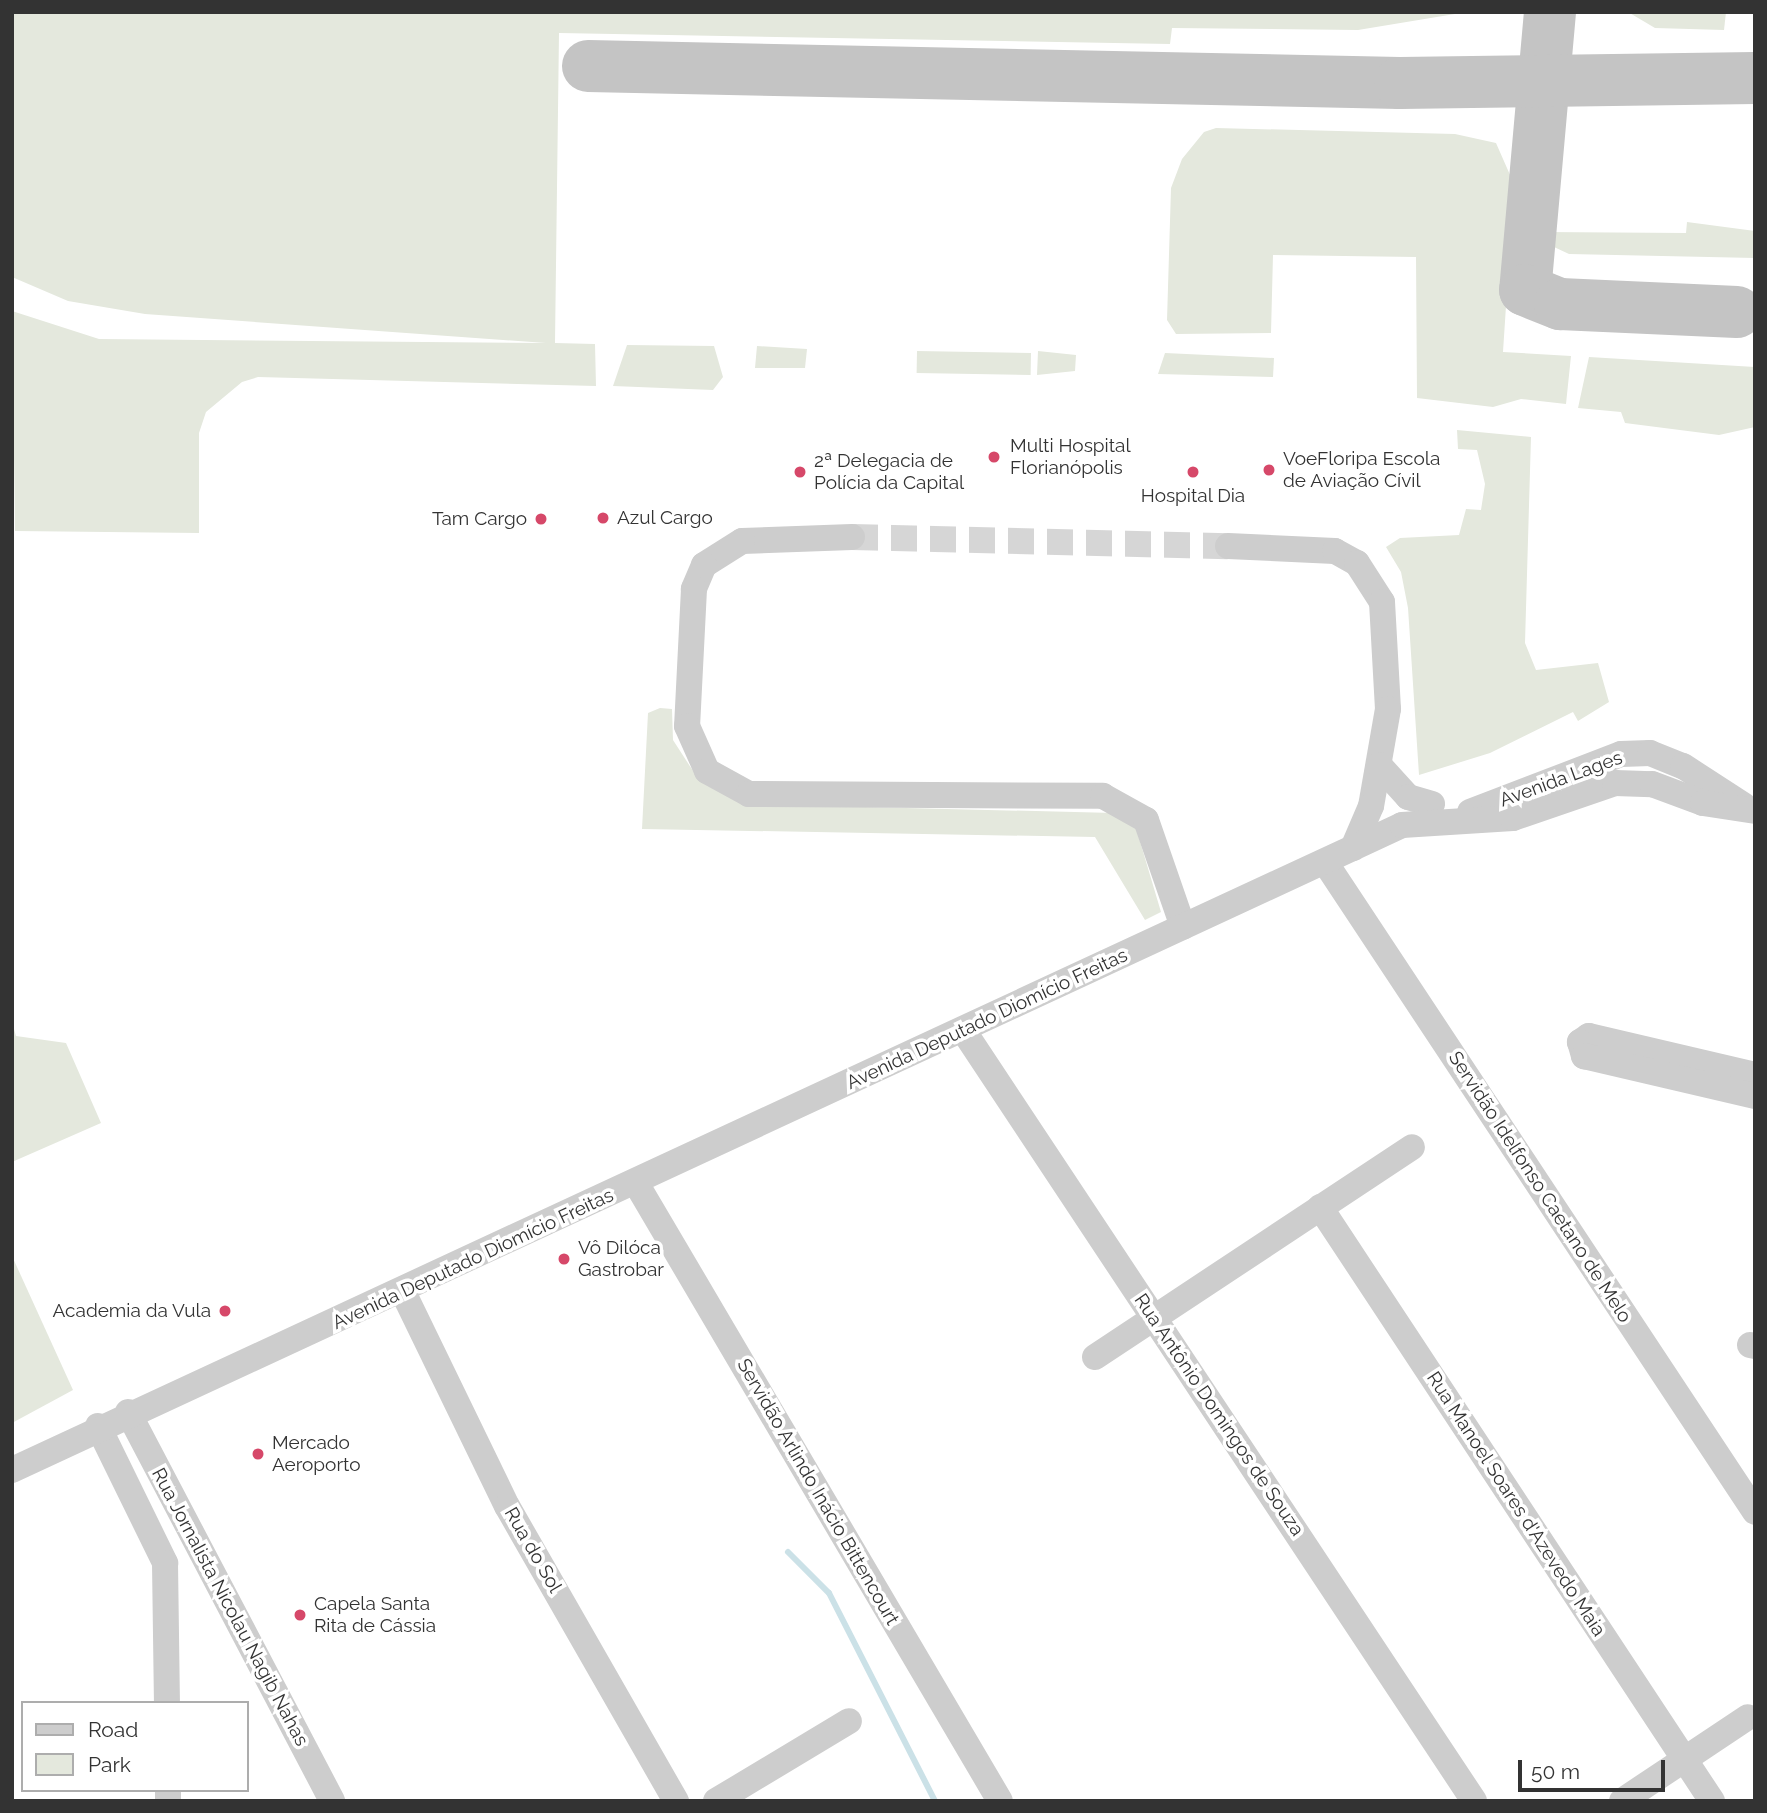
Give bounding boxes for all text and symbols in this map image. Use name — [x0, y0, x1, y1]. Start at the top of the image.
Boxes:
place label: Multi Hospital Florianópolis — [1010, 435, 1131, 479]
marker: Multi Hospital Florianópolis — [984, 447, 1004, 467]
place label: VoeFloripa Escola de Aviação Cívil — [1283, 448, 1440, 492]
place label: 2ª Delegacia de Polícia da Capital — [814, 450, 964, 494]
marker: Hospital Dia — [1183, 462, 1203, 482]
marker: VoeFloripa Escola de Aviação Cívil — [1261, 462, 1277, 478]
marker: 2ª Delegacia de Polícia da Capital — [792, 464, 808, 480]
place label: Hospital Dia — [1140, 485, 1246, 507]
place label: Azul Cargo — [617, 507, 713, 529]
place label: Tam Cargo — [432, 508, 527, 530]
marker: Azul Cargo — [595, 510, 611, 526]
marker: Tam Cargo — [533, 511, 549, 527]
street label: Avenida Lages — [1497, 746, 1625, 812]
street label: Avenida Deputado Diomício Freitas — [843, 944, 1131, 1094]
street label: Servidão Idelfonso Caetano de Melo — [1444, 1047, 1636, 1327]
street label: Avenida Deputado Diomício Freitas — [329, 1184, 617, 1334]
place label: Vô Dilóca Gastrobar — [578, 1237, 664, 1281]
marker: Vô Dilóca Gastrobar — [556, 1251, 572, 1267]
street label: Rua Antônio Domingos de Souza — [1129, 1289, 1309, 1541]
place label: Academia da Vula — [52, 1300, 211, 1322]
marker: Academia da Vula — [217, 1303, 233, 1319]
street label: Servidão Arlindo Inácio Bittencourt — [732, 1355, 904, 1629]
street label: Rua Manoel Soares d'Azevedo Maia — [1422, 1367, 1610, 1641]
place label: Mercado Aeroporto — [272, 1432, 361, 1476]
marker: Mercado Aeroporto — [250, 1446, 266, 1462]
street label: Rua Jornalista Nicolau Nagib Nahas — [147, 1464, 313, 1750]
street label: Rua do Sol — [499, 1503, 567, 1597]
place label: Capela Santa Rita de Cássia — [314, 1593, 436, 1637]
marker: Capela Santa Rita de Cássia — [292, 1607, 308, 1623]
legend — [21, 1701, 248, 1792]
text: Road — [88, 1717, 138, 1742]
scale bar — [1522, 1746, 1669, 1790]
text: Park — [88, 1752, 131, 1777]
text: 50 m — [1531, 1759, 1580, 1784]

